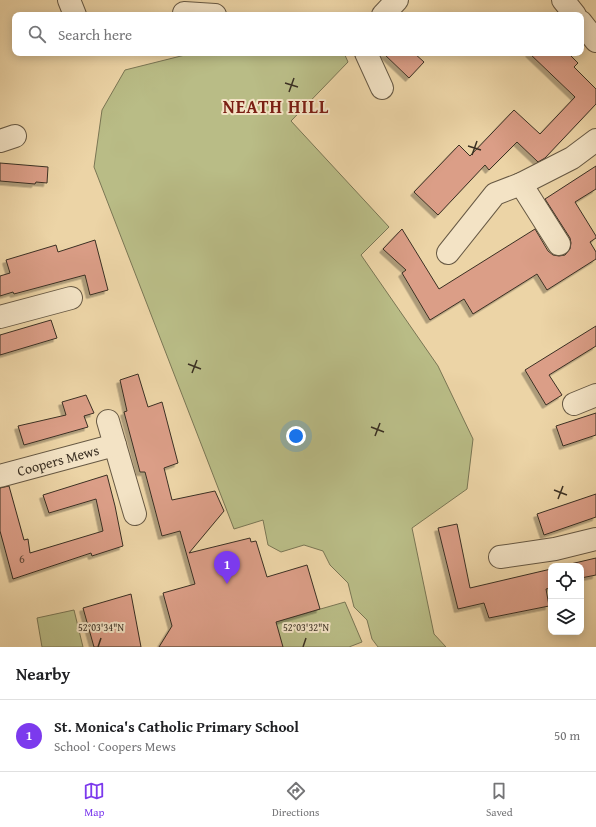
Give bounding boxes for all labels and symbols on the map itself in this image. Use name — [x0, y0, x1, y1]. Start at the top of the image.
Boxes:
district label: NEATH HILL — [223, 93, 329, 120]
your location — [286, 426, 306, 446]
street label: Coopers Mews — [15, 440, 101, 481]
house number: 6 — [19, 550, 25, 567]
pin: 1 — [214, 551, 240, 584]
text: 52°03'34"N — [78, 620, 124, 635]
text: 52°03'32"N — [283, 620, 329, 635]

